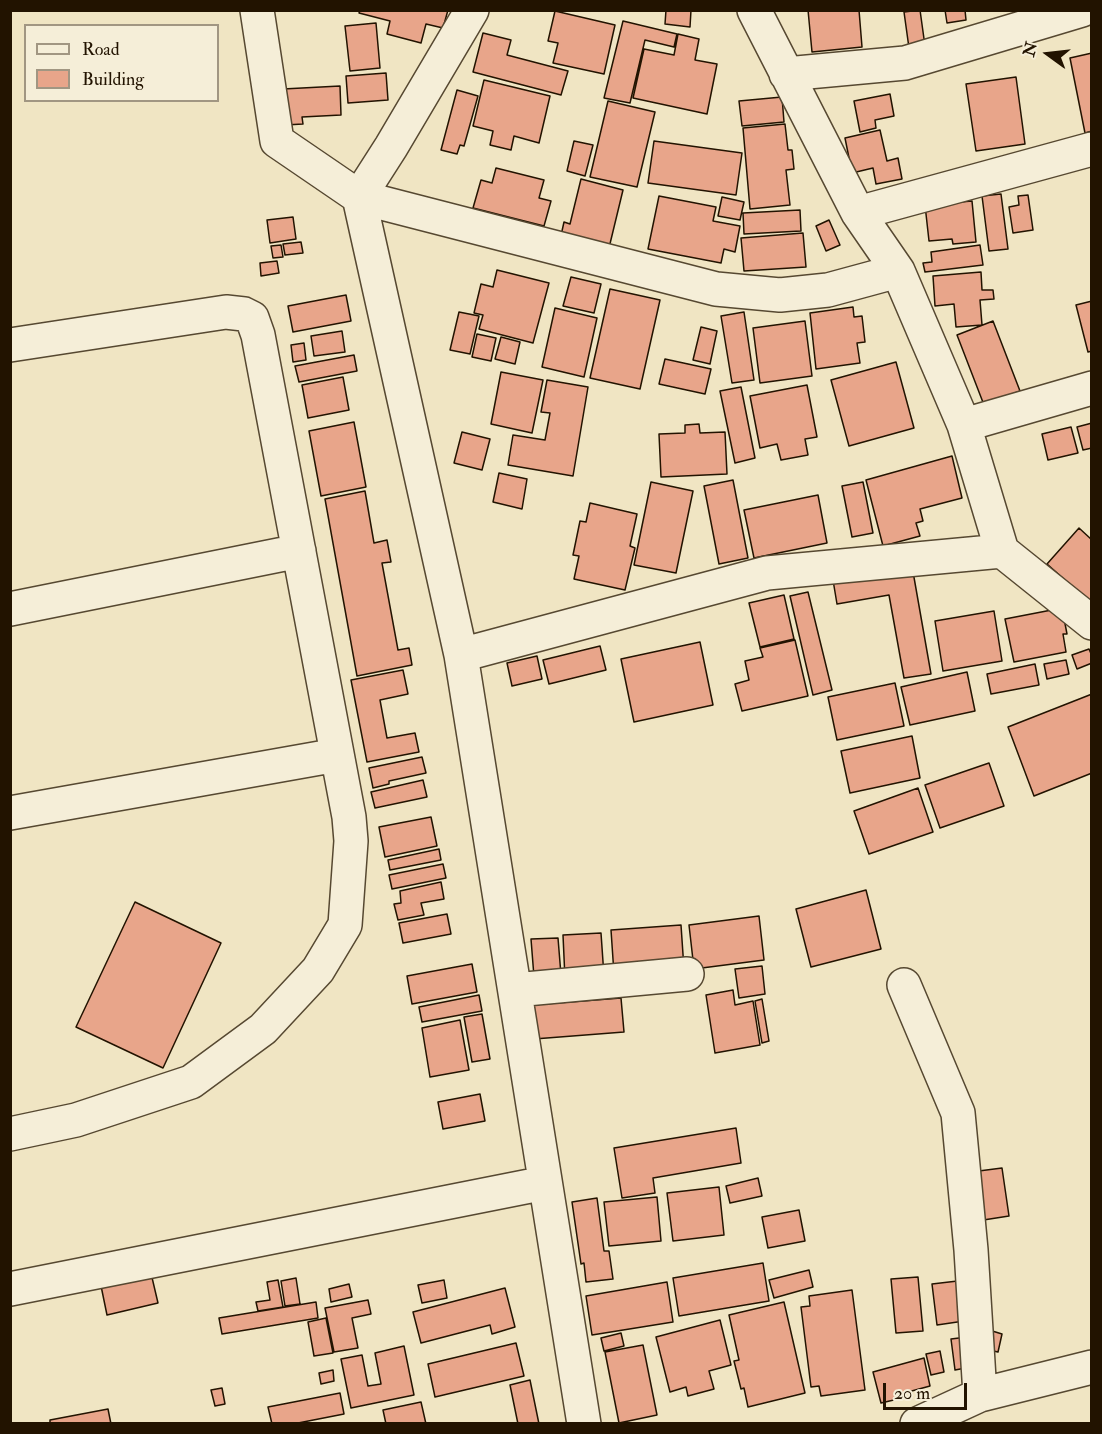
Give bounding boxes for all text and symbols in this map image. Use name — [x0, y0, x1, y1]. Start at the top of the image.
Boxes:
legend — [24, 24, 219, 102]
north arrow — [1018, 24, 1078, 84]
text: Road — [82, 38, 120, 61]
text: N — [1019, 40, 1042, 59]
text: Building — [82, 68, 144, 91]
scale bar — [886, 1371, 970, 1409]
text: 20 m — [894, 1382, 930, 1405]

